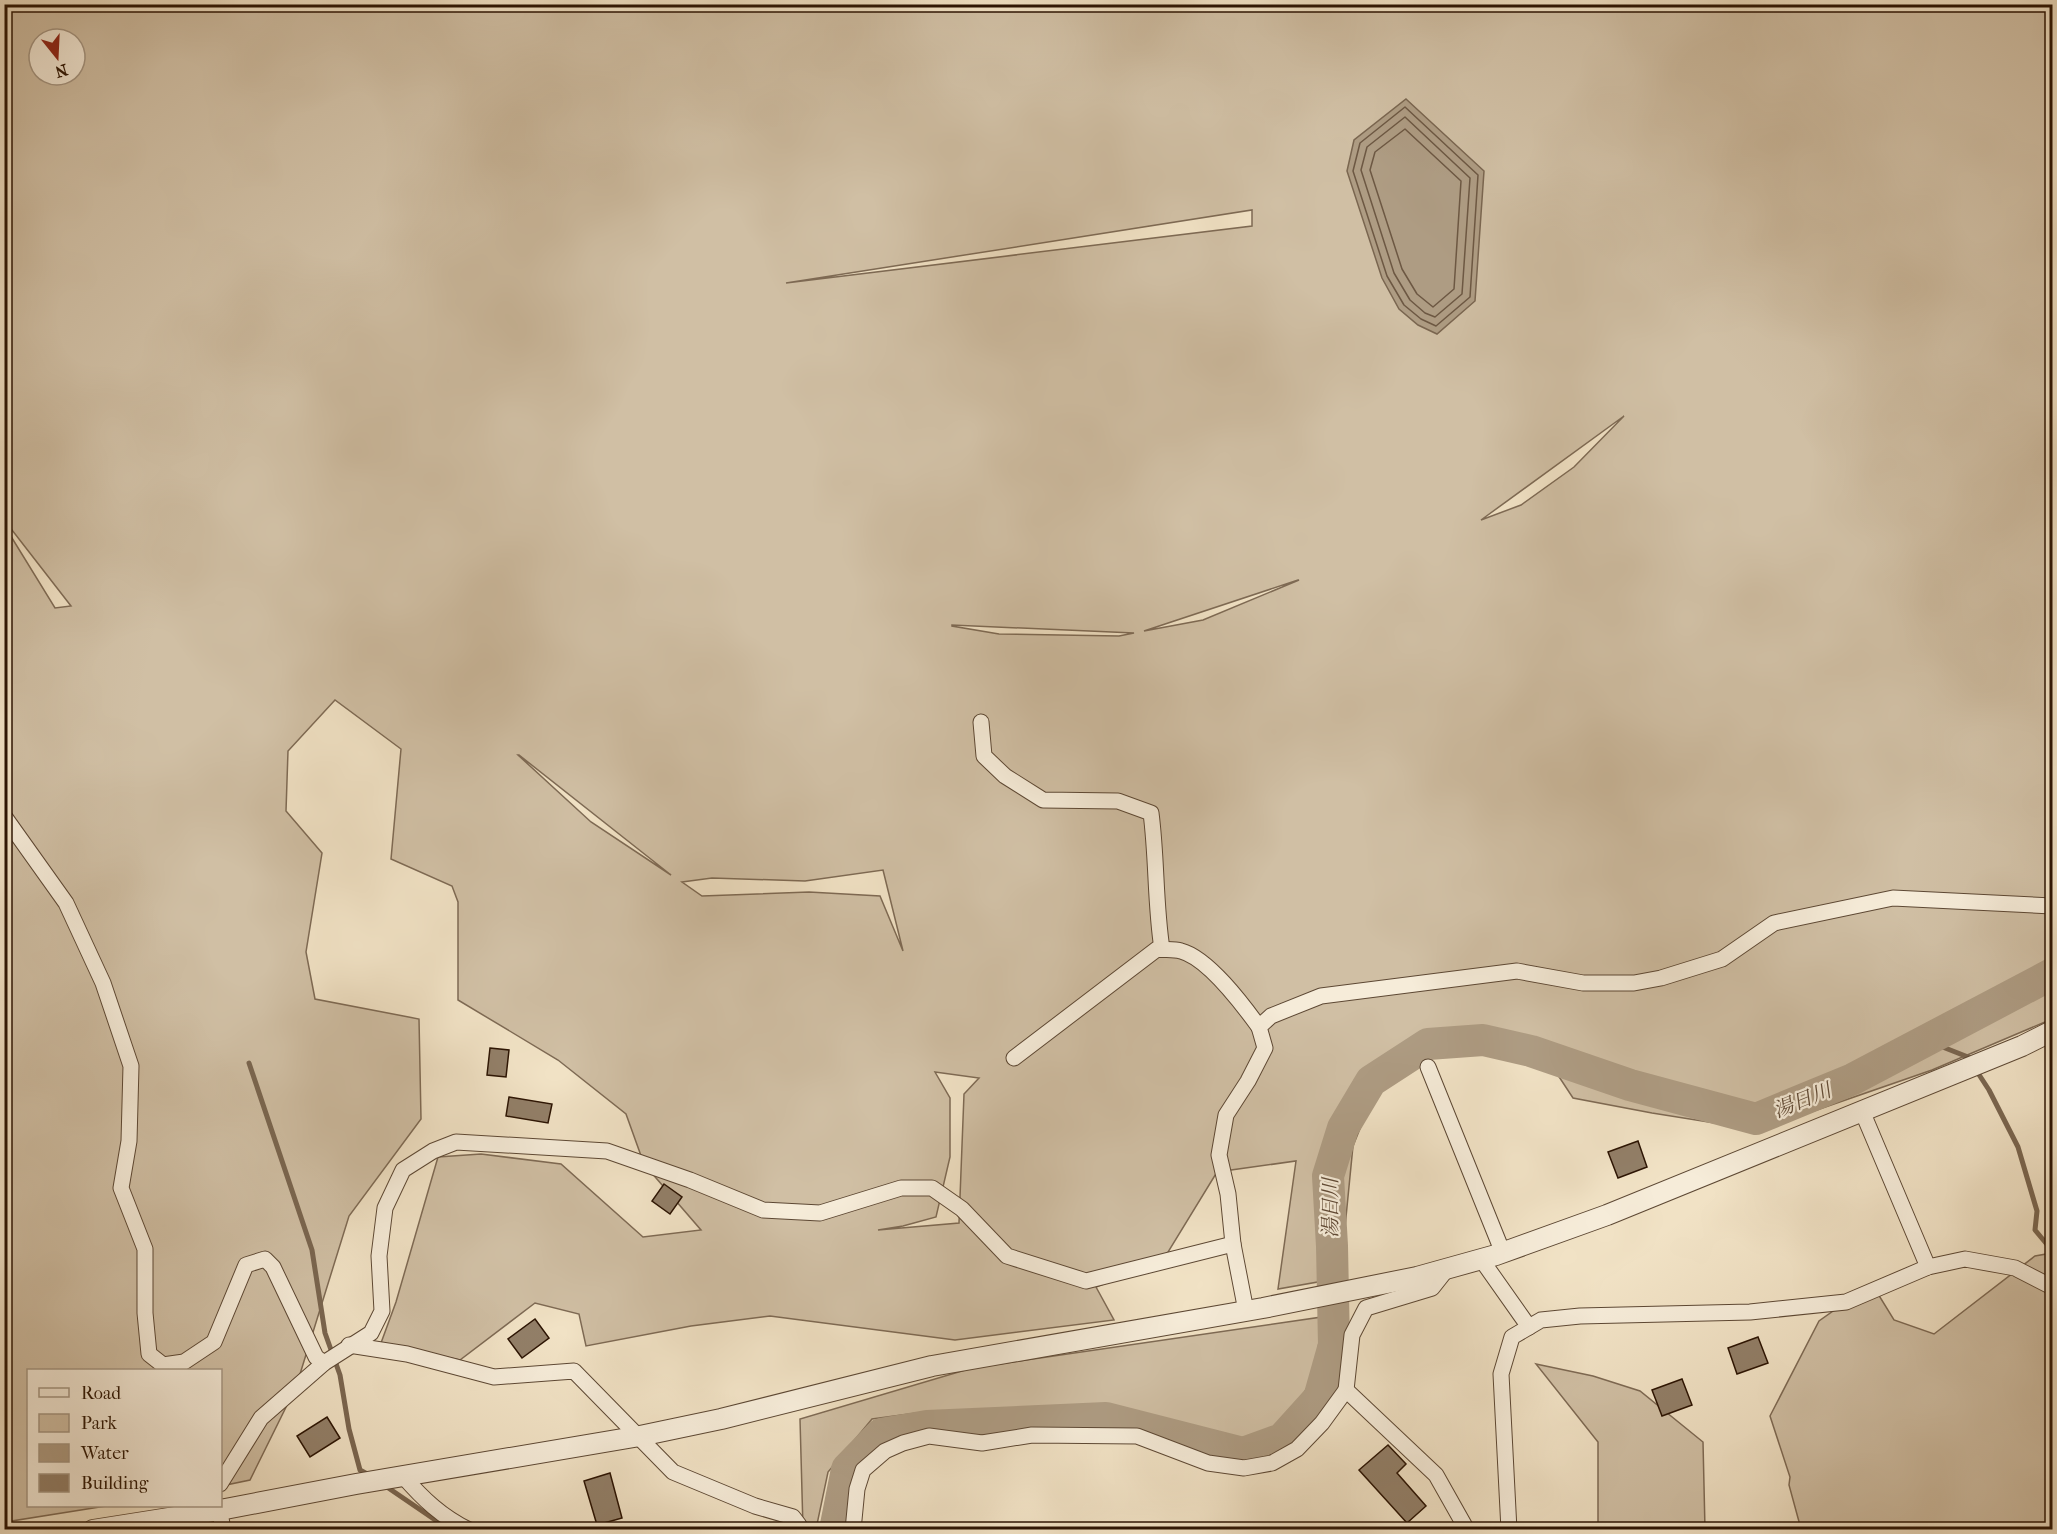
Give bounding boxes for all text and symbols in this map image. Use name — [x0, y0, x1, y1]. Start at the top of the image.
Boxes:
north arrow — [27, 27, 87, 87]
text: N — [52, 60, 70, 82]
water label: 湯日川 — [1770, 1078, 1836, 1122]
water label: 湯日川 — [1319, 1176, 1342, 1238]
legend — [27, 1369, 222, 1507]
text: Road — [81, 1383, 121, 1404]
text: Park — [81, 1413, 118, 1434]
text: Water — [80, 1443, 129, 1464]
text: Building — [81, 1473, 149, 1494]

